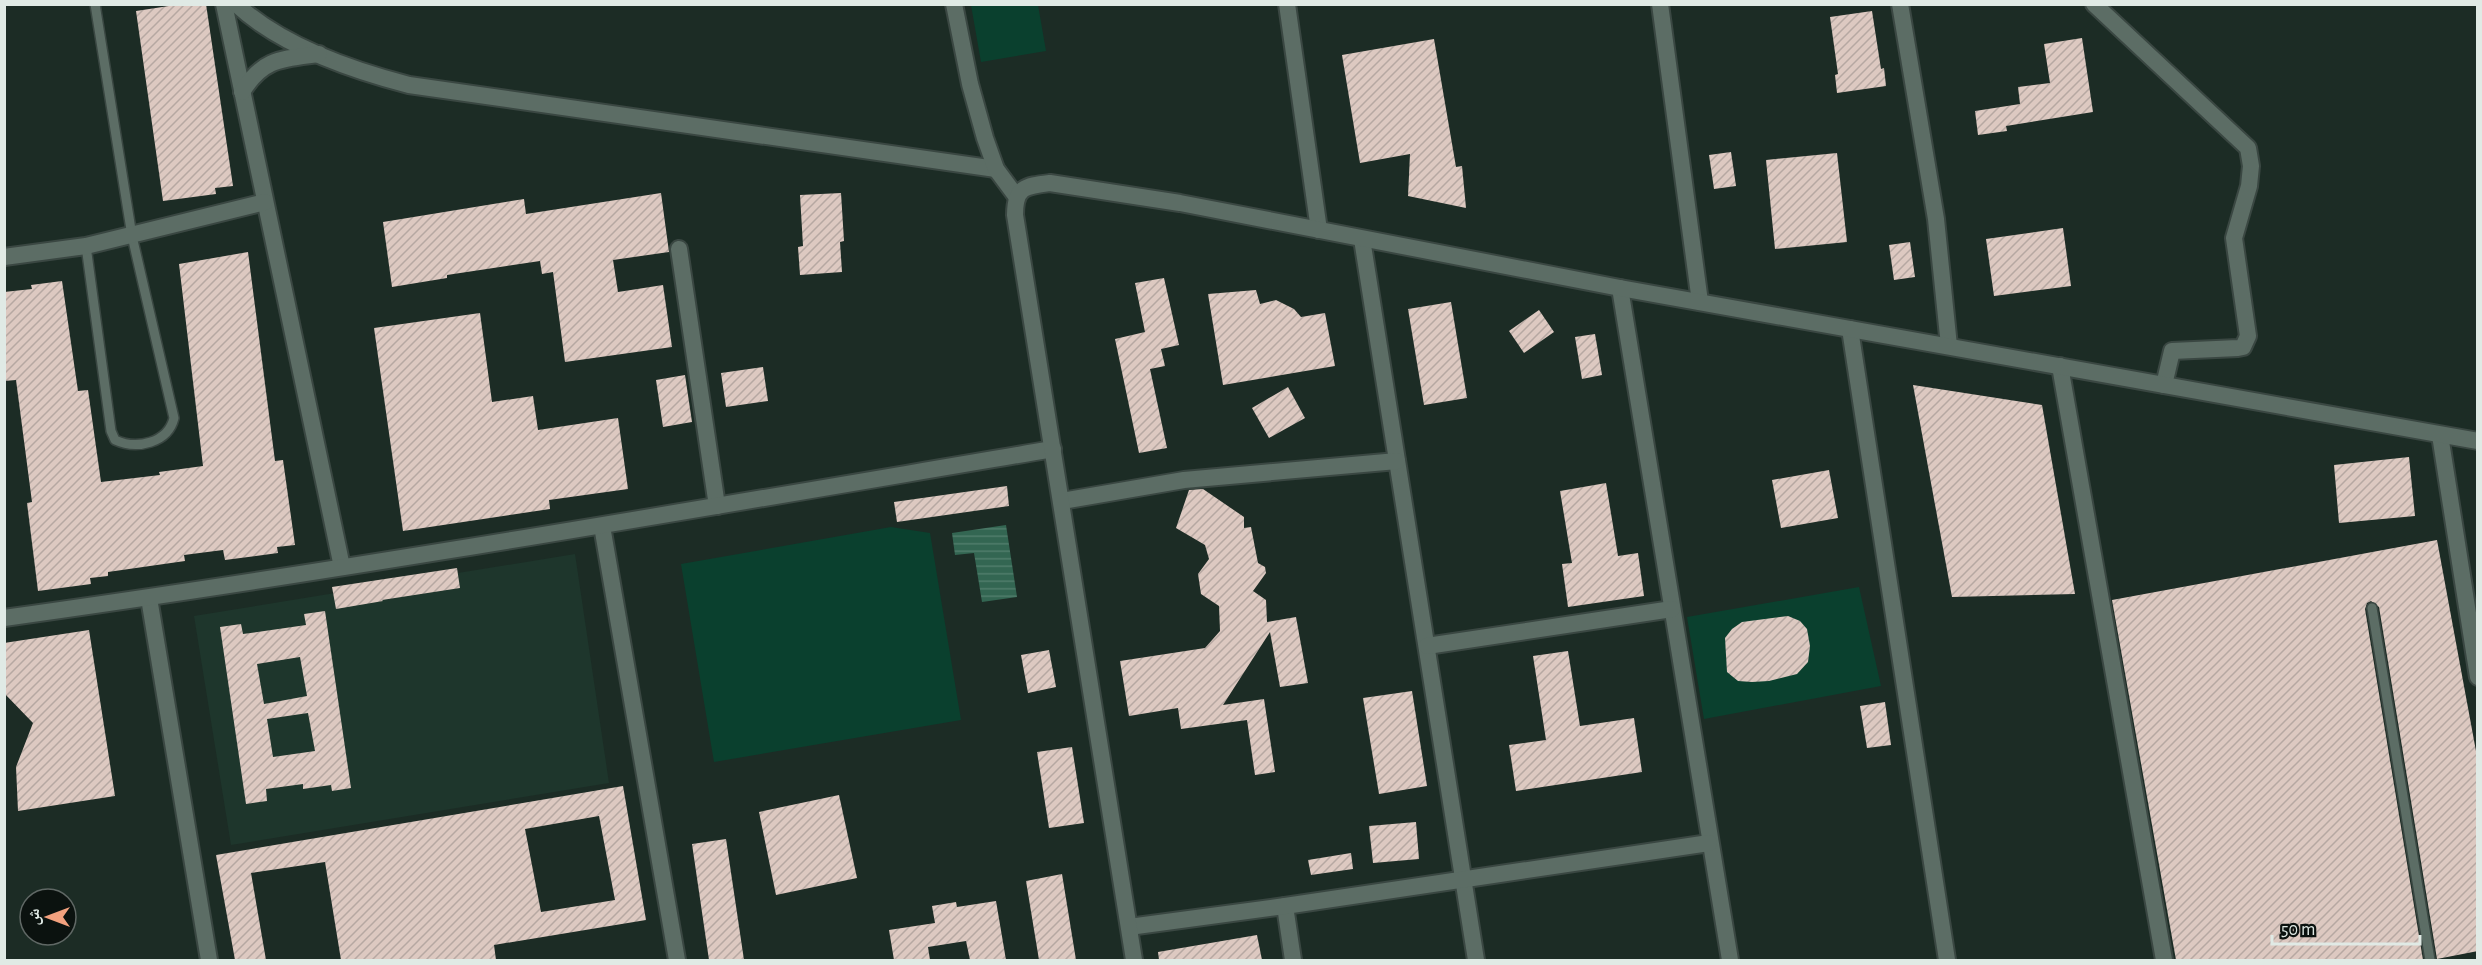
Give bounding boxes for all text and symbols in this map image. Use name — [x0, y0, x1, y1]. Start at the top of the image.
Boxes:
north arrow — [18, 887, 78, 947]
text: ش — [26, 908, 43, 925]
scale bar — [2272, 908, 2420, 946]
text: 50 m — [2281, 921, 2315, 939]

